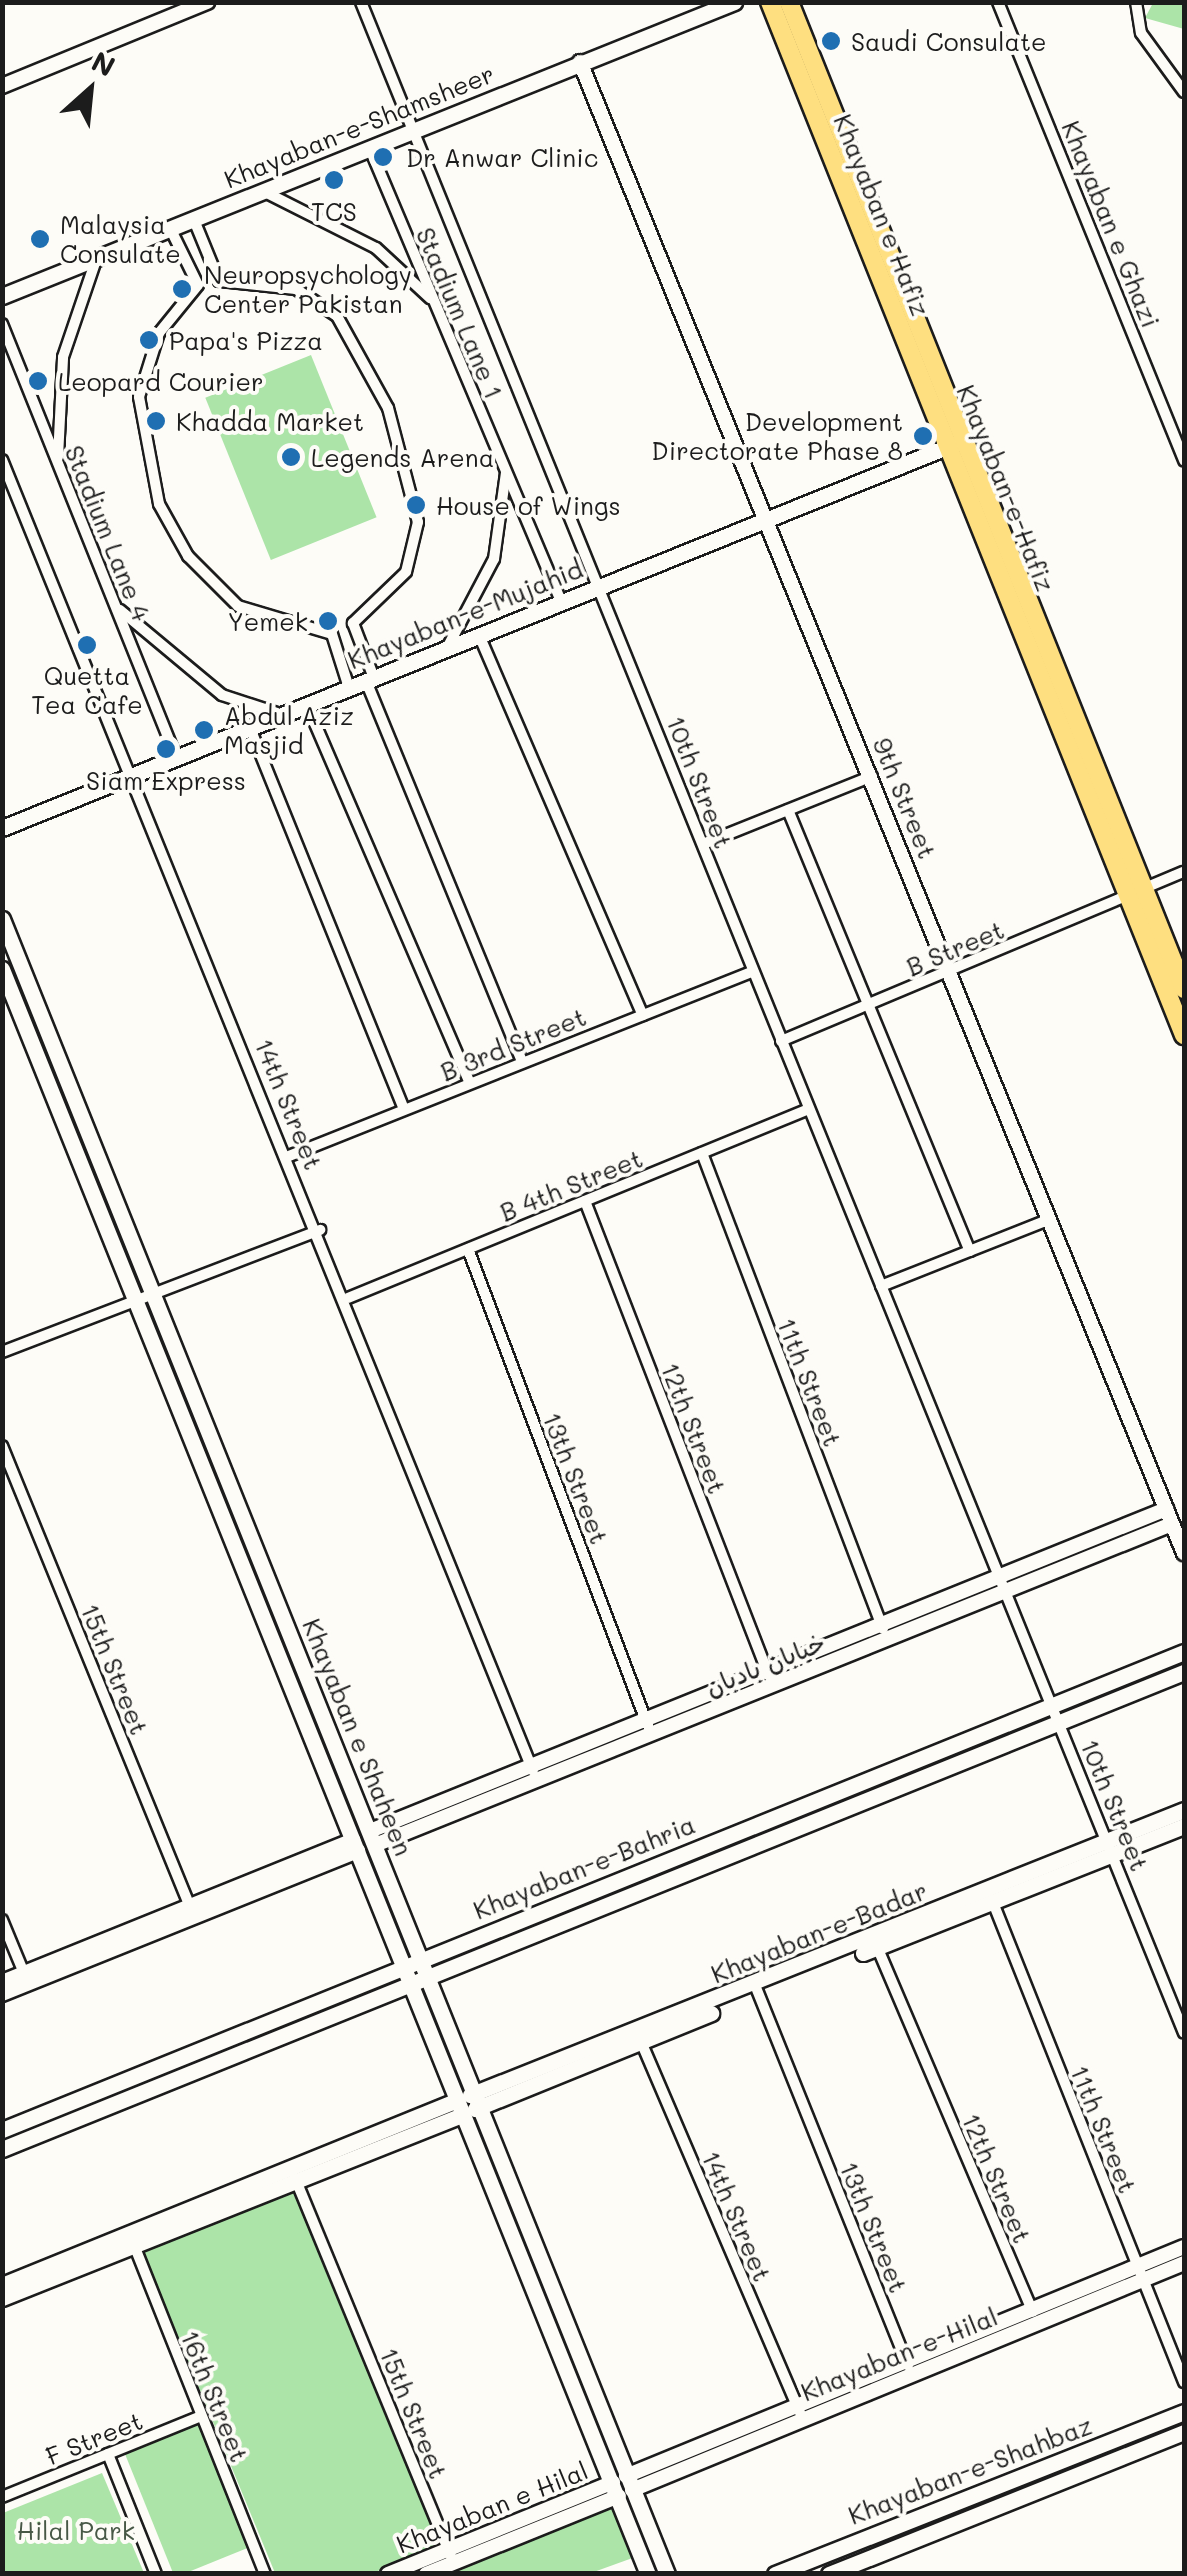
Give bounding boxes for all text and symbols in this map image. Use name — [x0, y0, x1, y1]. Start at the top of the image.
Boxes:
place label: Saudi Consulate — [851, 26, 1046, 56]
marker: Saudi Consulate — [820, 30, 842, 52]
north arrow — [40, 40, 140, 140]
text: N — [86, 42, 121, 84]
street label: Khayaban-e-Shamsheer — [219, 58, 499, 194]
street label: Khayaban e Hafiz — [828, 110, 936, 320]
street label: Khayaban e Ghazi — [1056, 116, 1166, 332]
place label: Dr Anwar Clinic — [406, 142, 598, 172]
marker: Dr Anwar Clinic — [370, 144, 396, 170]
marker: TCS — [323, 169, 345, 191]
place label: TCS — [311, 196, 357, 226]
place label: Malaysia Consulate — [60, 210, 181, 269]
street label: Stadium Lane 1 — [410, 223, 510, 403]
marker: Malaysia Consulate — [29, 228, 51, 250]
place label: Neuropsychology Center Pakistan — [204, 260, 412, 319]
marker: Neuropsychology Center Pakistan — [169, 276, 195, 302]
place label: Papa's Pizza — [169, 325, 323, 355]
marker: Papa's Pizza — [138, 329, 160, 351]
place label: Leopard Courier — [58, 366, 263, 396]
marker: Leopard Courier — [27, 370, 49, 392]
street label: Khayaban-e-Hafiz — [951, 380, 1061, 596]
place label: Khadda Market — [176, 406, 364, 436]
place label: Development Directorate Phase 8 — [651, 407, 903, 466]
marker: Khadda Market — [145, 410, 167, 432]
marker: Development Directorate Phase 8 — [912, 425, 934, 447]
street label: Stadium Lane 4 — [59, 441, 157, 625]
place label: Legends Arena — [311, 442, 494, 472]
marker: Legends Arena — [280, 446, 302, 468]
place label: House of Wings — [436, 490, 621, 520]
marker: House of Wings — [405, 494, 427, 516]
street label: Khayaban-e-Mujahid — [343, 553, 587, 675]
place label: Yemek — [227, 606, 308, 636]
marker: Yemek — [317, 610, 339, 632]
marker: Quetta Tea Cafe — [76, 634, 98, 656]
place label: Quetta Tea Cafe — [31, 661, 143, 720]
place label: Abdul Aziz Masjid — [224, 701, 354, 760]
street label: 10th Street — [661, 712, 739, 852]
marker: Abdul Aziz Masjid — [193, 719, 215, 741]
street label: 9th Street — [867, 733, 943, 863]
marker: Siam Express — [155, 738, 177, 760]
place label: Siam Express — [86, 765, 246, 795]
street label: B Street — [902, 914, 1008, 982]
street label: B 3rd Street — [436, 1001, 590, 1087]
street label: 14th Street — [249, 1034, 329, 1174]
street label: B 4th Street — [495, 1143, 647, 1227]
street label: 11th Street — [772, 1314, 848, 1450]
street label: 12th Street — [655, 1358, 733, 1498]
street label: 13th Street — [537, 1408, 615, 1548]
street label: 15th Street — [75, 1599, 155, 1739]
street label: Khayaban e Shaheen — [297, 1614, 419, 1860]
street label: خیابان بادبان — [701, 1626, 829, 1702]
street label: 10th Street — [1075, 1735, 1155, 1875]
street label: Khayaban-e-Bahria — [469, 1809, 699, 1925]
street label: Khayaban-e-Badar — [707, 1875, 931, 1989]
street label: 11th Street — [1065, 2061, 1143, 2197]
street label: 12th Street — [956, 2109, 1038, 2247]
street label: 14th Street — [696, 2146, 778, 2286]
street label: 13th Street — [834, 2157, 914, 2297]
street label: Khayaban-e-Hilal — [796, 2301, 1002, 2407]
street label: 16th Street — [175, 2326, 255, 2466]
street label: 15th Street — [374, 2343, 454, 2483]
street label: F Street — [41, 2405, 147, 2471]
street label: Khayaban-e-Shahbaz — [844, 2410, 1096, 2530]
street label: Khayaban e Hilal — [392, 2455, 592, 2559]
park label: Hilal Park — [17, 2515, 135, 2545]

